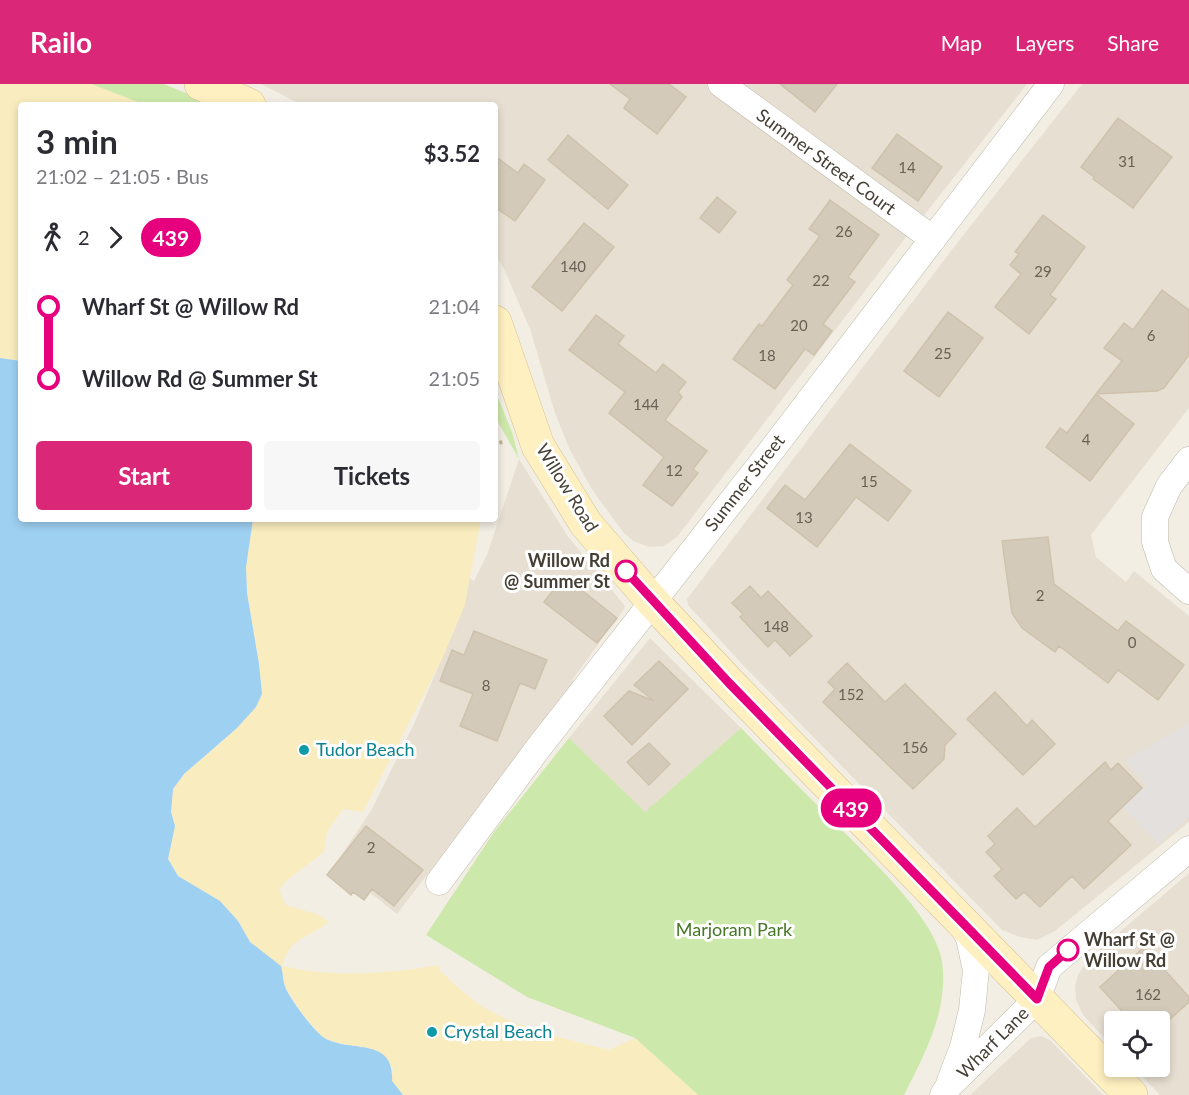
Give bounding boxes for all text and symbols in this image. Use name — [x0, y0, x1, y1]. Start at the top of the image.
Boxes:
text: Railo — [30, 25, 92, 59]
text: Map — [941, 30, 982, 55]
text: Layers — [1015, 30, 1074, 55]
text: Share — [1107, 30, 1159, 55]
street label: Summer Street Court — [753, 103, 901, 219]
text: 3 min — [36, 121, 118, 161]
text: $3.52 — [424, 140, 480, 167]
house number: 31 — [1118, 152, 1136, 170]
house number: 14 — [898, 158, 916, 176]
text: 21:02 – 21:05 · Bus — [36, 164, 209, 188]
icon: walk — [36, 221, 69, 254]
icon: forward — [99, 221, 132, 254]
house number: 26 — [835, 222, 853, 240]
text: 2 — [78, 225, 90, 249]
text: 439 — [153, 225, 189, 250]
house number: 140 — [560, 257, 586, 275]
house number: 29 — [1034, 262, 1052, 280]
house number: 22 — [812, 271, 830, 289]
text: Wharf St @ Willow Rd — [82, 293, 299, 320]
text: 21:04 — [429, 294, 480, 318]
house number: 20 — [790, 316, 808, 334]
house number: 6 — [1147, 326, 1156, 344]
house number: 25 — [934, 344, 952, 362]
house number: 18 — [758, 346, 776, 364]
text: Willow Rd @ Summer St — [82, 365, 318, 392]
text: 21:05 — [429, 366, 480, 390]
house number: 144 — [633, 395, 659, 413]
street label: Summer Street — [700, 429, 789, 535]
house number: 4 — [1082, 430, 1091, 448]
street label: Willow Road — [532, 439, 604, 536]
button: Start — [36, 441, 252, 510]
button: Tickets — [264, 441, 480, 510]
house number: 12 — [665, 461, 683, 479]
house number: 15 — [860, 472, 878, 490]
house number: 13 — [795, 508, 813, 526]
place label: Willow Rd @ Summer St — [504, 549, 610, 592]
marker: Willow Rd @ Summer St — [615, 560, 637, 582]
house number: 2 — [1036, 586, 1044, 604]
house number: 148 — [763, 617, 789, 635]
house number: 0 — [1128, 633, 1137, 651]
house number: 8 — [482, 676, 490, 694]
house number: 152 — [838, 685, 864, 703]
place label: Tudor Beach — [316, 738, 414, 760]
house number: 156 — [902, 738, 928, 756]
marker: Tudor Beach — [297, 743, 311, 757]
line badge: 439 — [816, 788, 886, 828]
text: 439 — [833, 796, 869, 821]
house number: 2 — [367, 838, 375, 856]
park label: Marjoram Park — [676, 918, 793, 940]
place label: Wharf St @ Willow Rd — [1084, 928, 1175, 971]
marker: Wharf St @ Willow Rd — [1057, 939, 1079, 961]
house number: 162 — [1135, 985, 1161, 1003]
street label: Wharf Lane — [952, 1002, 1033, 1083]
map controls — [1104, 1011, 1170, 1077]
button: locate — [1104, 1011, 1170, 1077]
place label: Crystal Beach — [444, 1020, 552, 1042]
marker: Crystal Beach — [425, 1025, 439, 1039]

